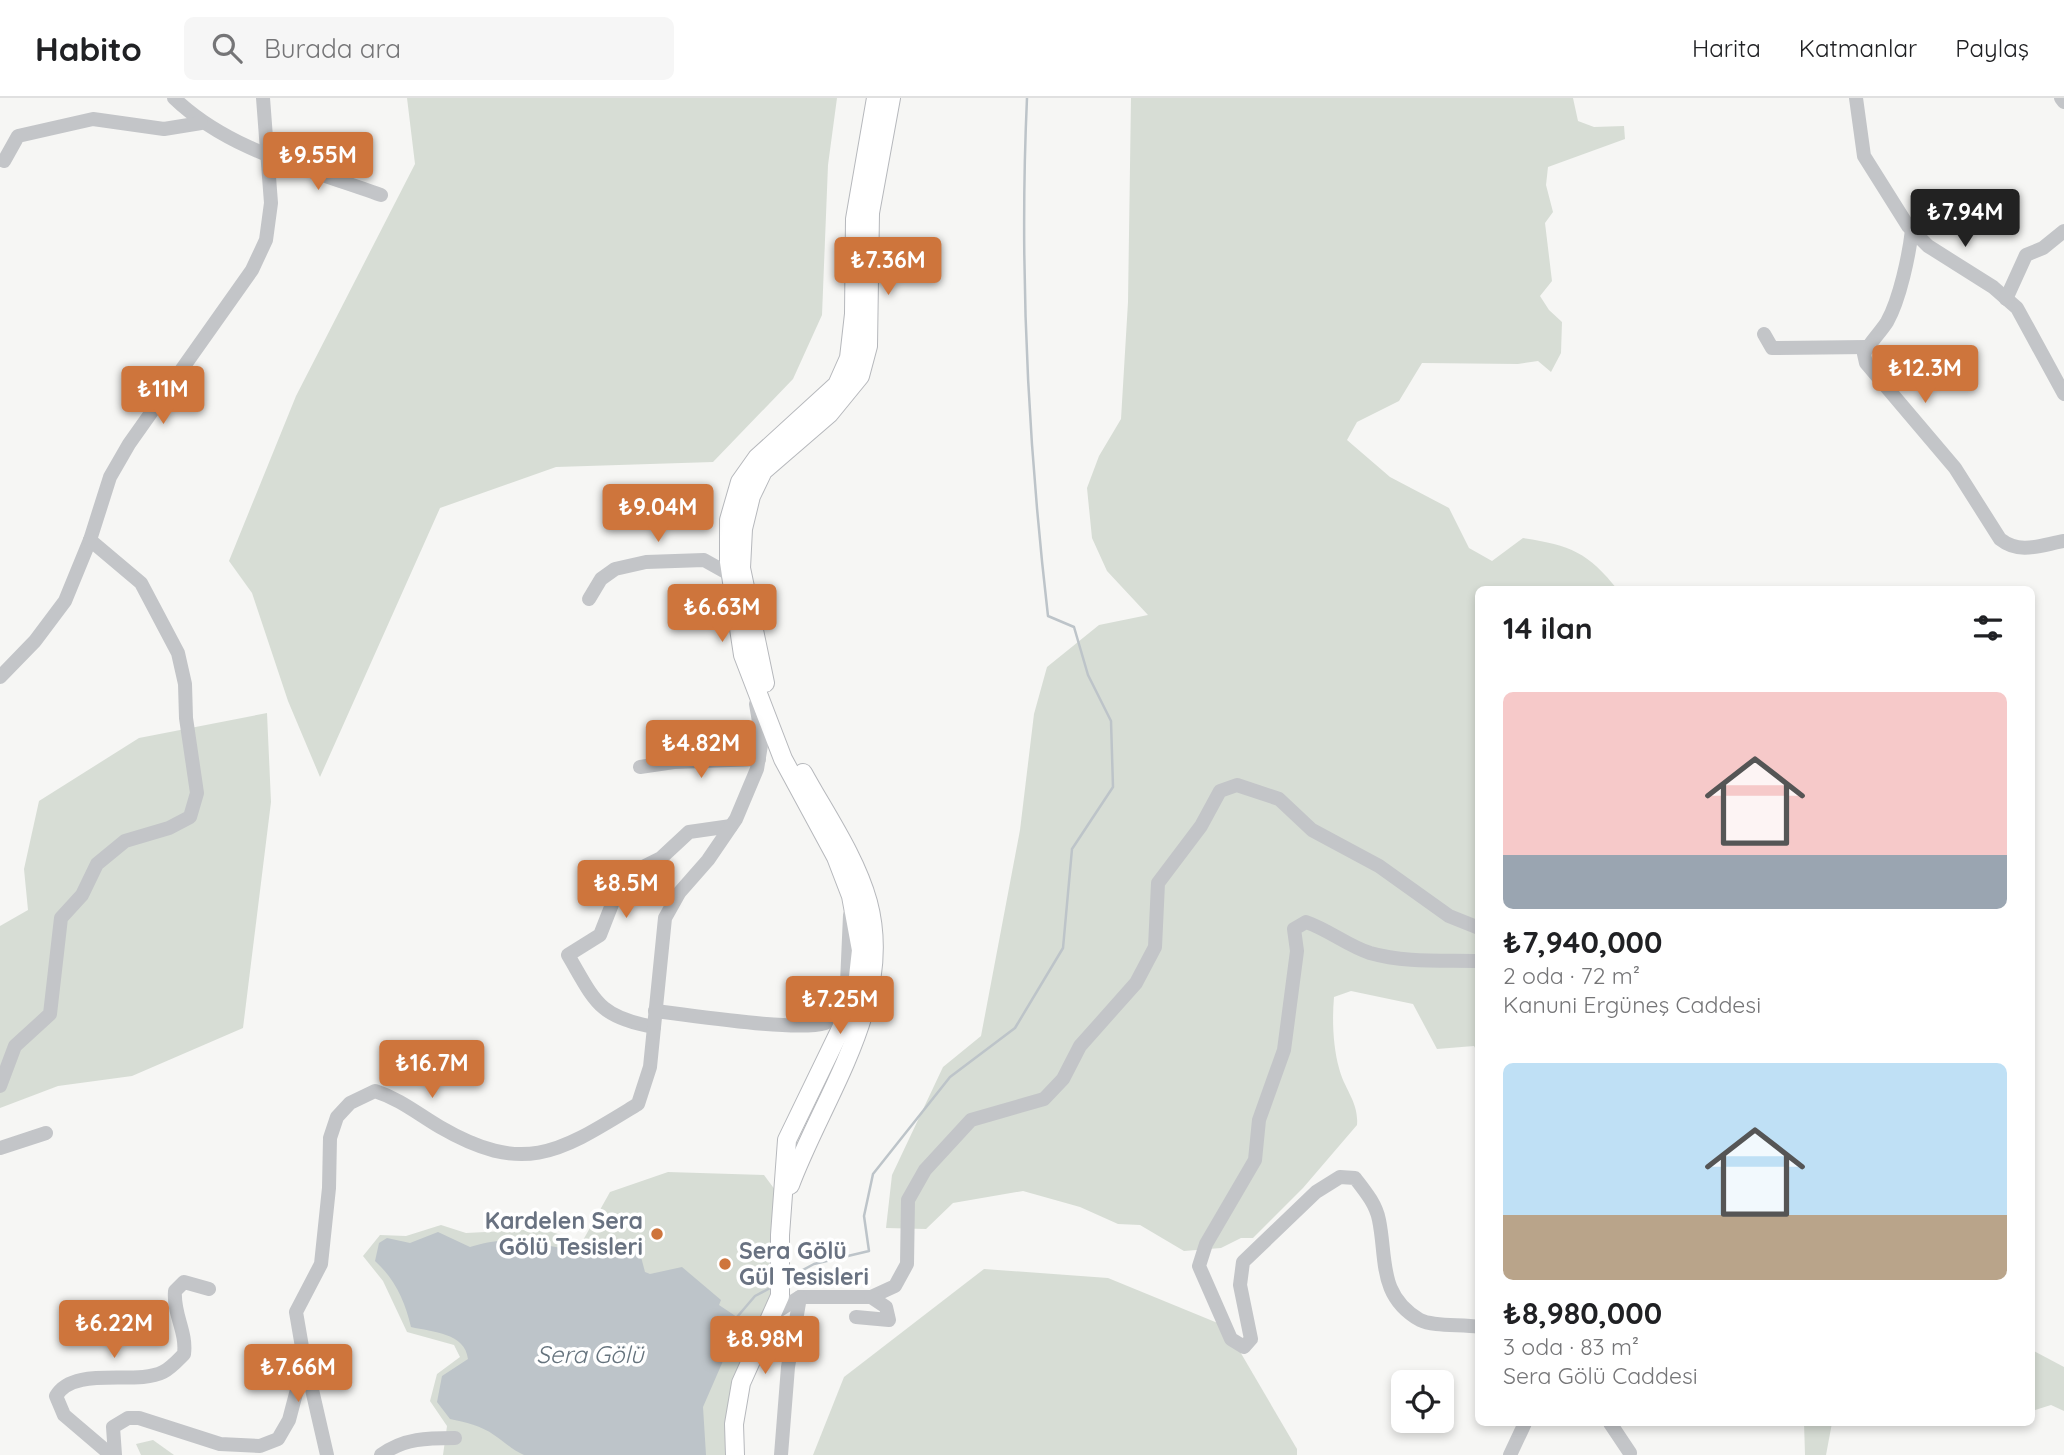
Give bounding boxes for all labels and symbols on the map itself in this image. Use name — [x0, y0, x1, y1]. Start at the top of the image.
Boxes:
pin: ₺9.55M — [261, 132, 375, 192]
pin: ₺7.94M — [1908, 190, 2022, 249]
pin: ₺7.36M — [831, 238, 945, 297]
pin: ₺12.3M — [1868, 345, 1982, 405]
pin: ₺11M — [122, 366, 204, 426]
pin: ₺9.04M — [601, 484, 715, 544]
pin: ₺6.63M — [665, 584, 779, 644]
pin: ₺4.82M — [644, 720, 758, 780]
pin: ₺8.5M — [577, 860, 675, 920]
pin: ₺7.25M — [783, 976, 897, 1036]
pin: ₺16.7M — [375, 1040, 489, 1100]
place label: Kardelen Sera Gölü Tesisleri — [485, 1206, 643, 1261]
marker: Kardelen Sera Gölü Tesisleri — [649, 1226, 665, 1242]
place label: Sera Gölü Gül Tesisleri — [739, 1236, 869, 1291]
marker: Sera Gölü Gül Tesisleri — [717, 1256, 733, 1272]
pin: ₺6.22M — [57, 1300, 171, 1360]
pin: ₺8.98M — [708, 1316, 822, 1376]
water label: Sera Gölü — [536, 1339, 645, 1369]
pin: ₺7.66M — [241, 1344, 355, 1404]

